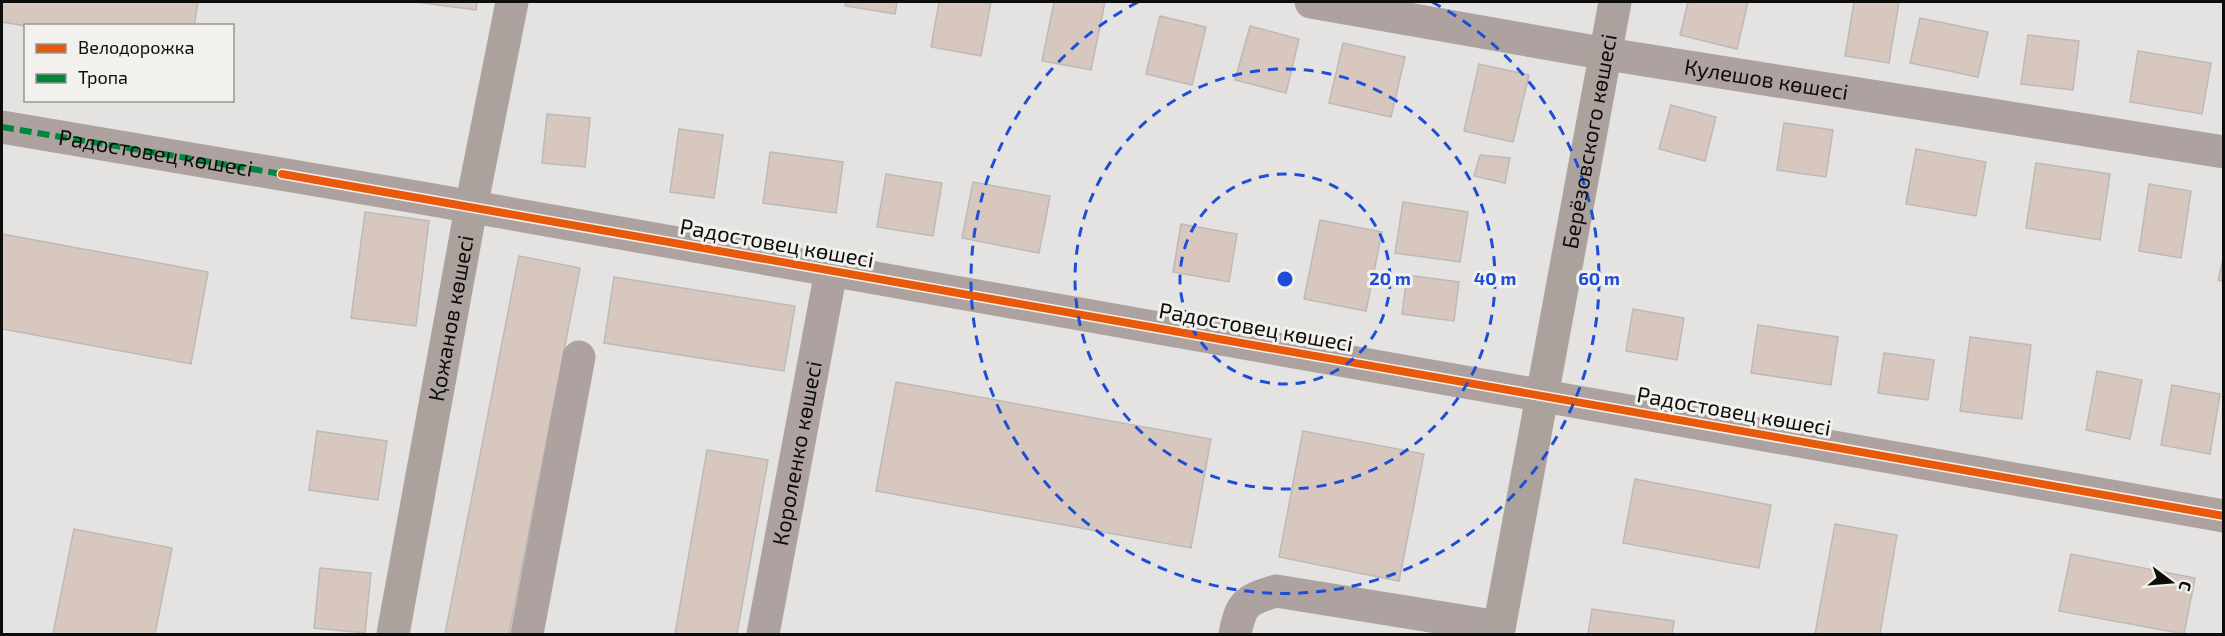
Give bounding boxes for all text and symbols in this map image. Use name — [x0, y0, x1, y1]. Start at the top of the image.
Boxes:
legend — [24, 24, 234, 102]
street label: Берёзовского көшесі — [1556, 32, 1621, 251]
text: Велодорожка — [78, 36, 194, 58]
street label: Кулешов көшесі — [1683, 53, 1851, 104]
text: Тропа — [78, 66, 128, 88]
street label: Радостовец көшесі — [57, 123, 255, 181]
street label: Радостовец көшесі — [678, 212, 876, 272]
street label: Қожанов көшесі — [422, 233, 478, 403]
text: 20 m — [1369, 267, 1411, 289]
text: 40 m — [1474, 267, 1516, 289]
text: 60 m — [1578, 267, 1620, 289]
centre of rings — [1275, 269, 1295, 289]
street label: Радостовец көшесі — [1157, 296, 1355, 356]
street label: Короленко көшесі — [766, 359, 826, 547]
street label: Радостовец көшесі — [1635, 380, 1833, 440]
north arrow — [2141, 552, 2201, 612]
text: С — [2175, 579, 2196, 593]

